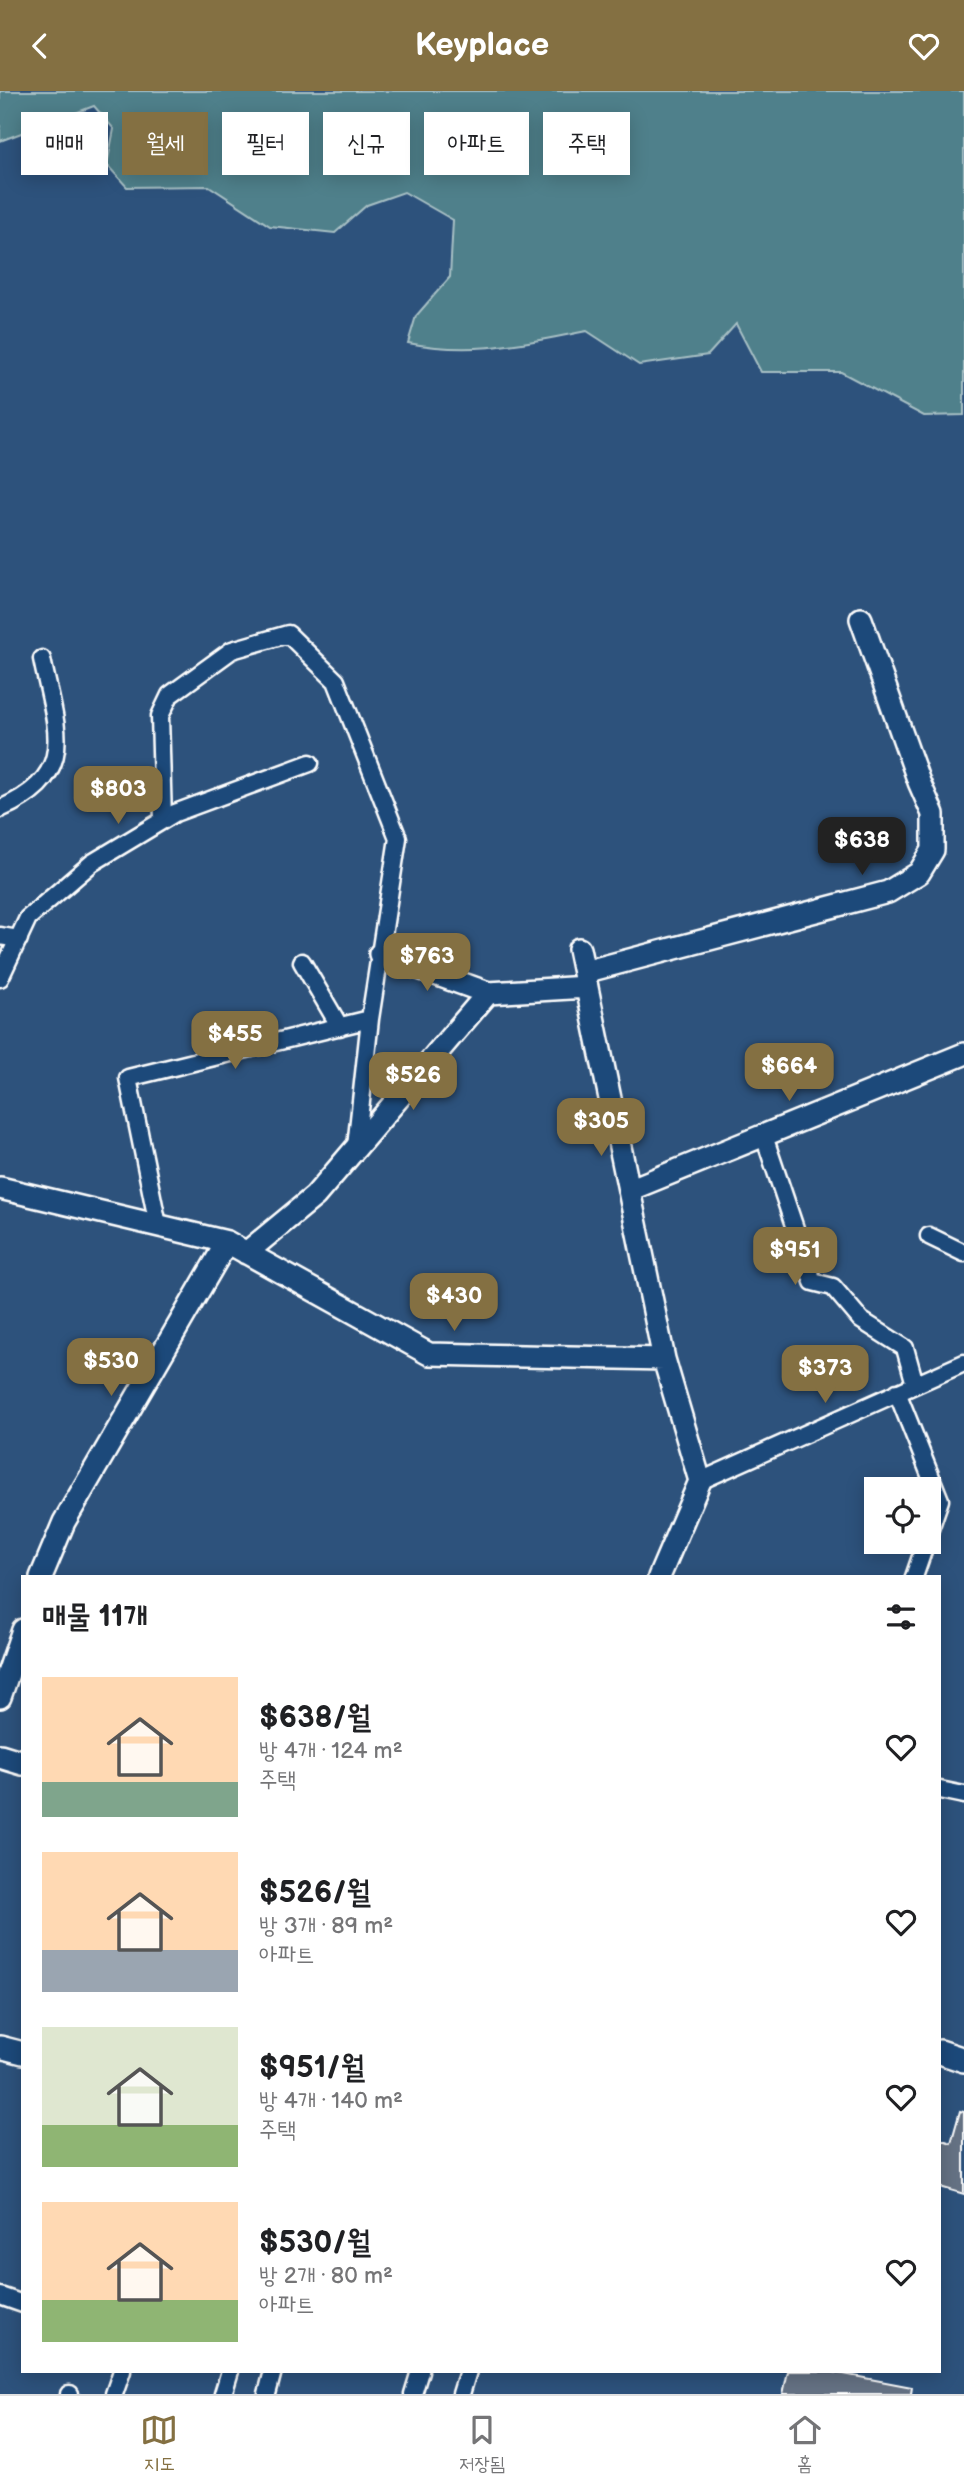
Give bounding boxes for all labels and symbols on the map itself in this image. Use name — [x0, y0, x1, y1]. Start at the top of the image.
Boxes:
pin: $803 — [77, 767, 159, 826]
pin: $638 — [821, 817, 903, 877]
pin: $763 — [386, 933, 468, 993]
pin: $455 — [194, 1011, 276, 1071]
pin: $664 — [748, 1044, 830, 1103]
pin: $526 — [372, 1053, 454, 1112]
pin: $305 — [560, 1098, 642, 1158]
pin: $951 — [754, 1227, 836, 1287]
pin: $430 — [413, 1273, 495, 1333]
pin: $530 — [70, 1339, 152, 1398]
pin: $373 — [784, 1345, 866, 1405]

